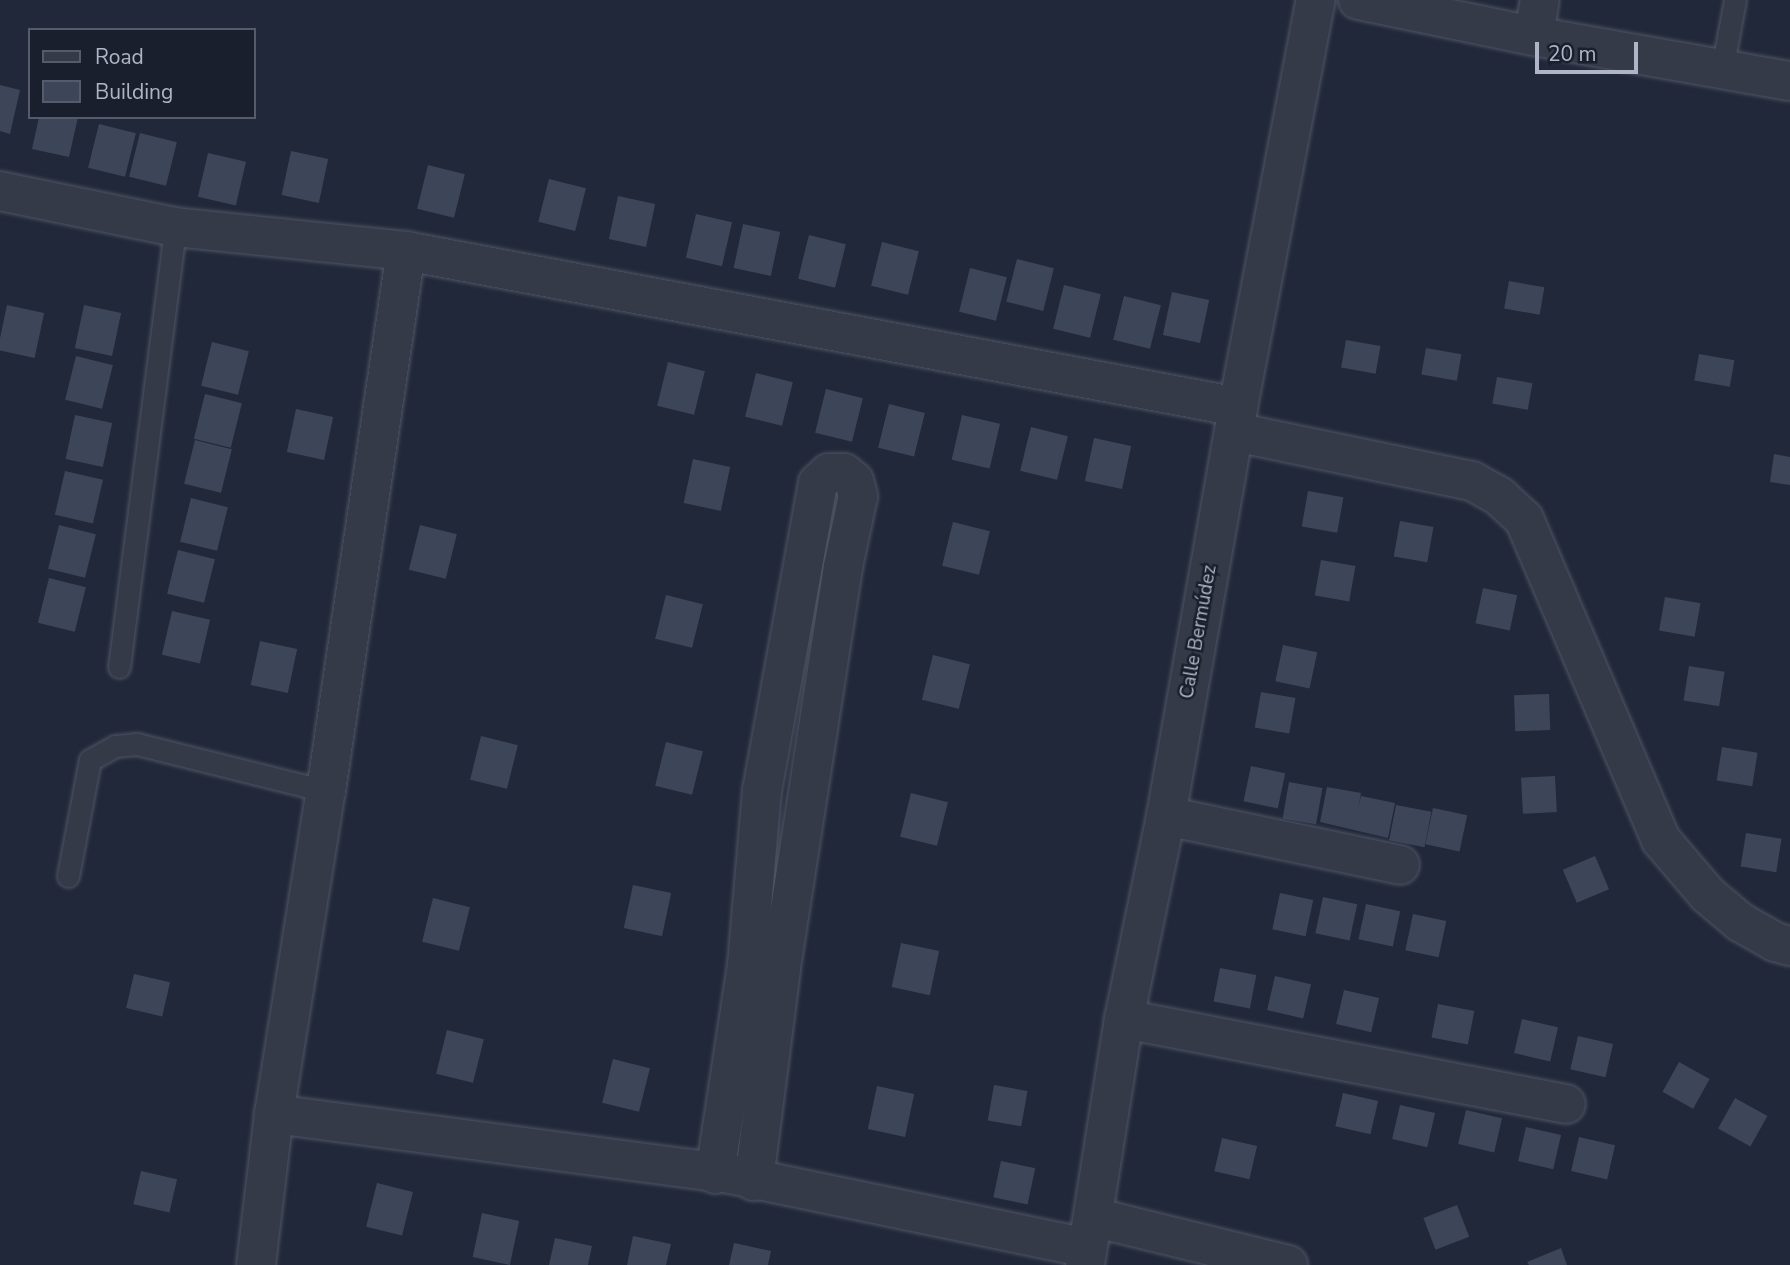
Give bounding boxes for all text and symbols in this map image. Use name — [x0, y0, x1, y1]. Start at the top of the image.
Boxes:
legend — [28, 28, 256, 119]
scale bar — [1538, 28, 1641, 72]
text: 20 m — [1548, 40, 1597, 68]
text: Road — [95, 43, 144, 71]
text: Building — [95, 78, 173, 106]
street label: Calle Bermúdez — [1176, 563, 1222, 701]

